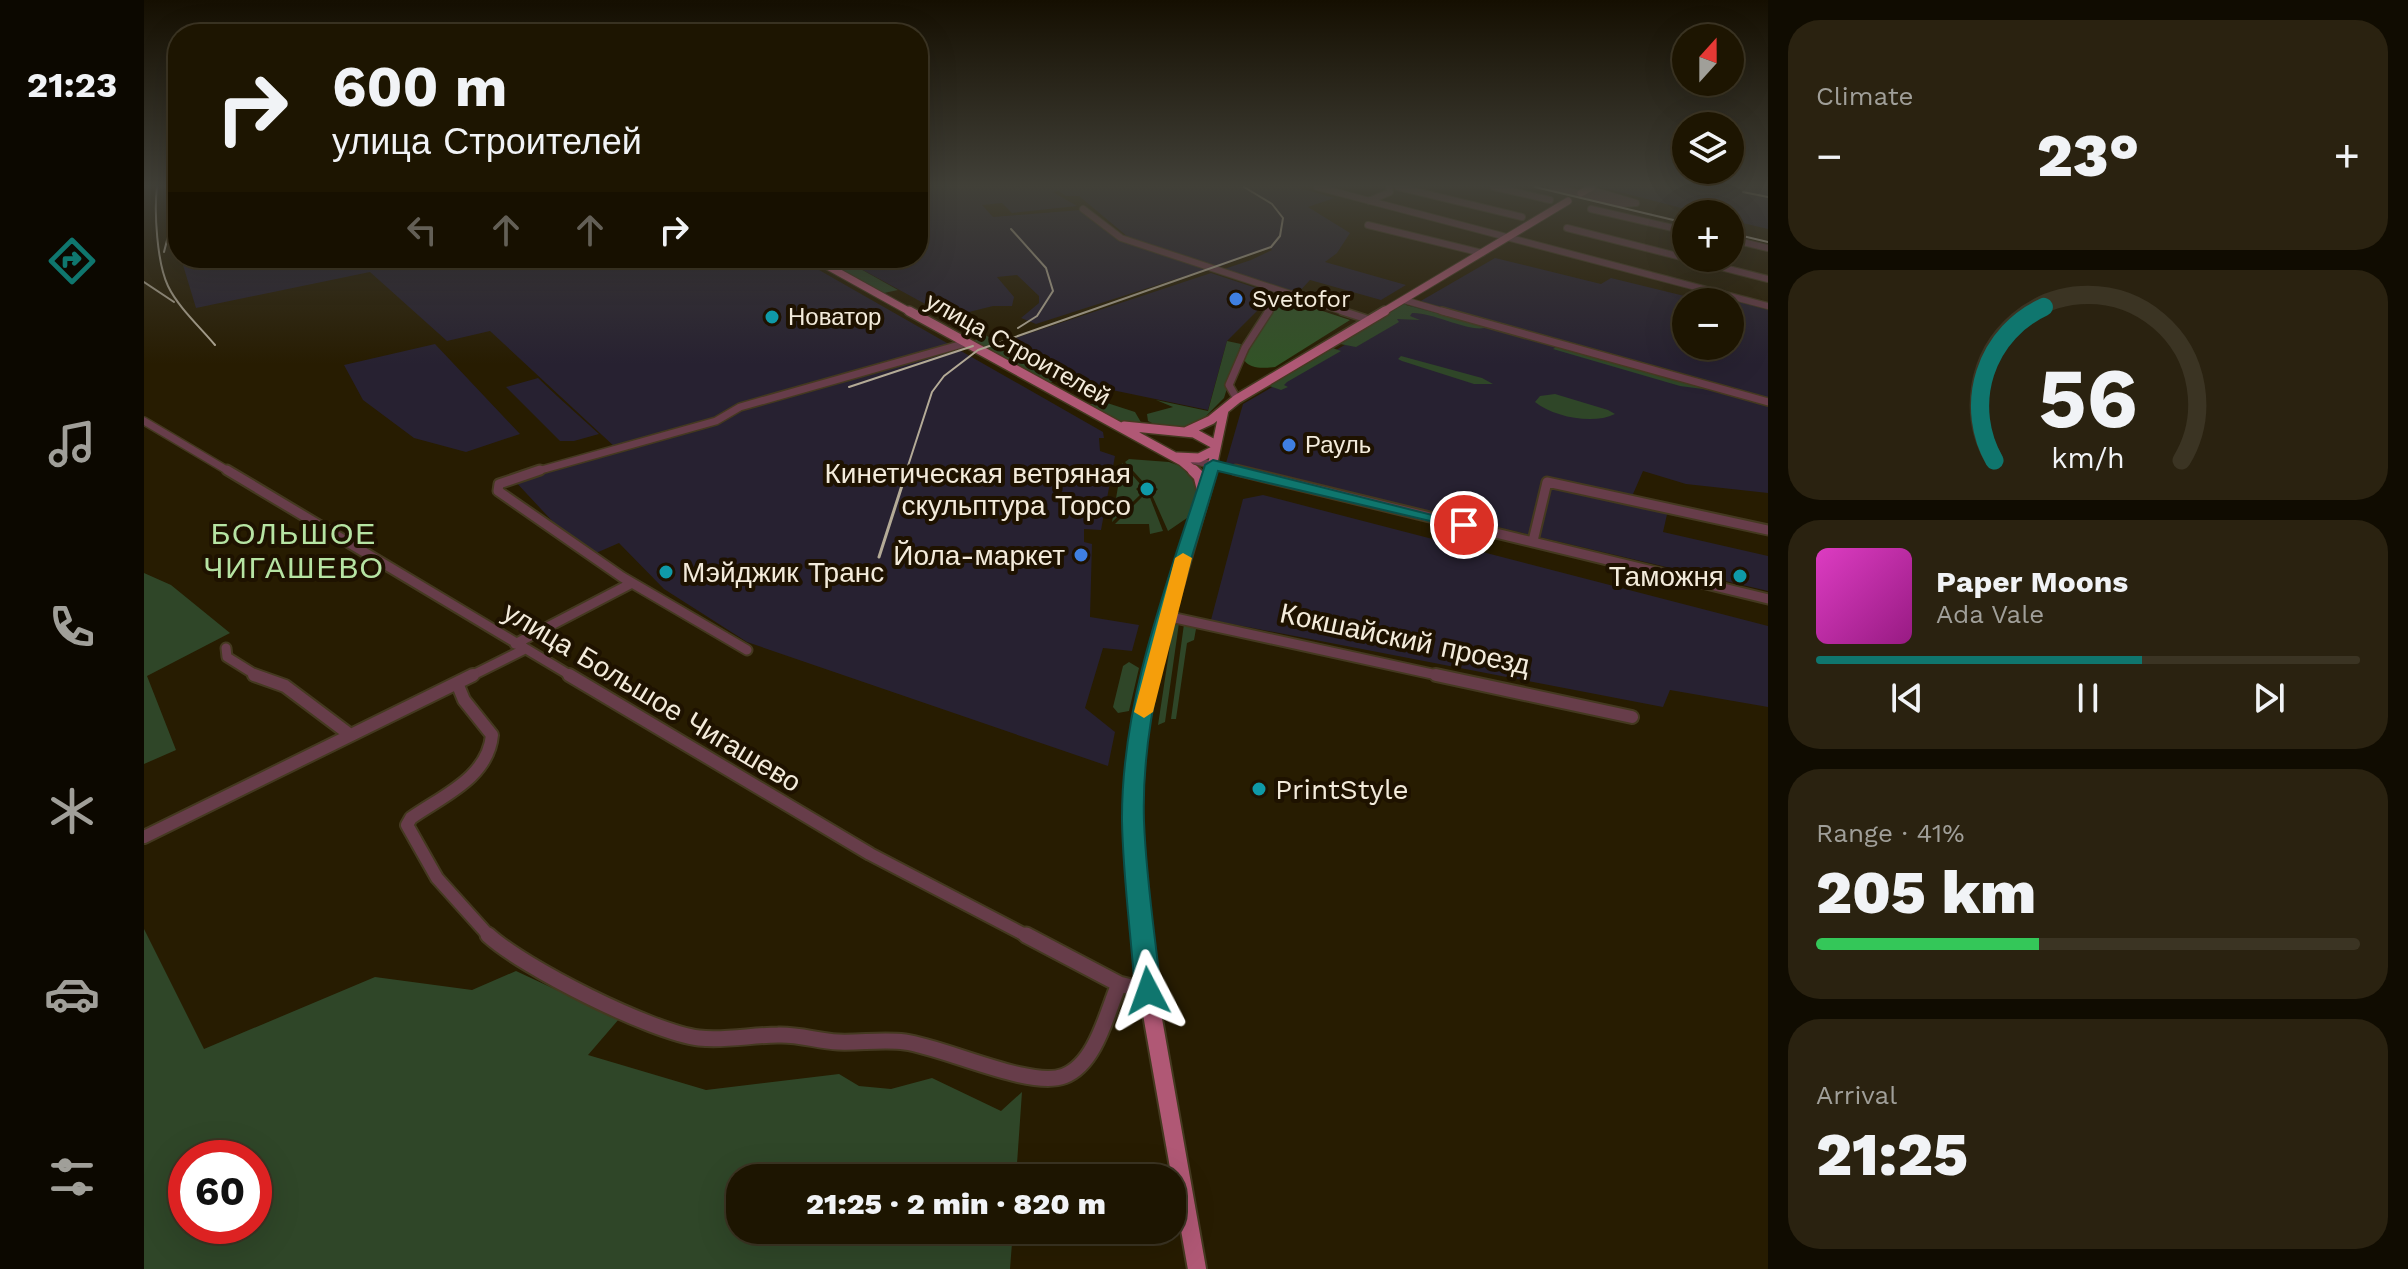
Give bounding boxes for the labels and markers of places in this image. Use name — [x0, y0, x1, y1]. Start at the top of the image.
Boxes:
place label: Svetofor — [1252, 285, 1351, 313]
marker: Svetofor — [1227, 290, 1245, 308]
place label: Новатор — [788, 303, 881, 331]
marker: Новатор — [763, 308, 781, 326]
place label: Рауль — [1305, 431, 1371, 459]
marker: Рауль — [1280, 436, 1298, 454]
place label: Кинетическая ветряная скульптура Торсо — [825, 457, 1131, 522]
marker: Кинетическая ветряная скульптура Торсо — [1138, 480, 1156, 498]
pin — [1430, 491, 1498, 559]
place label: Йола-маркет — [893, 539, 1065, 572]
marker: Йола-маркет — [1072, 546, 1090, 564]
place label: Мэйджик Транс — [682, 556, 884, 589]
place label: Таможня — [1609, 560, 1724, 593]
marker: Мэйджик Транс — [657, 563, 675, 581]
marker: Таможня — [1731, 567, 1749, 585]
place label: PrintStyle — [1275, 773, 1409, 806]
marker: PrintStyle — [1250, 780, 1268, 798]

